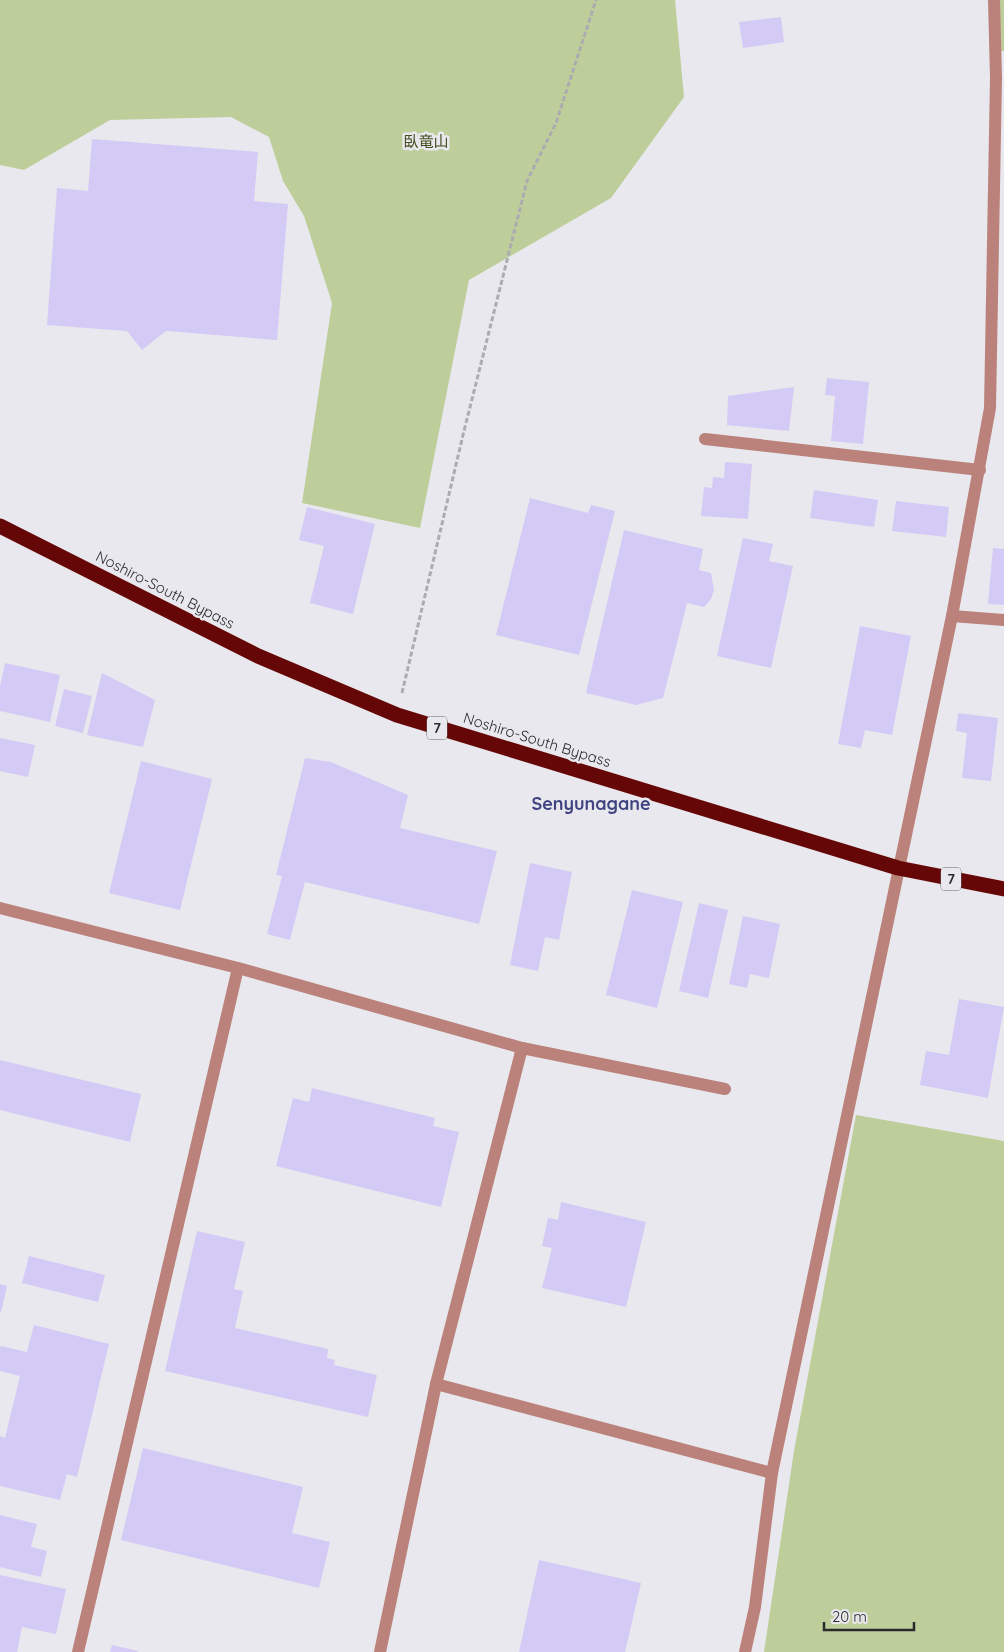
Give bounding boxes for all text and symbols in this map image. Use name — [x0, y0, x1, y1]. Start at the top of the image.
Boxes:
park label: 臥竜山 — [403, 132, 449, 151]
street label: Noshiro-South Bypass — [93, 546, 238, 633]
street label: Noshiro-South Bypass — [461, 708, 613, 771]
road number: 7 — [427, 716, 447, 740]
district label: Senyunagane — [531, 792, 651, 815]
road number: 7 — [941, 868, 961, 891]
scale bar — [824, 1600, 914, 1632]
text: 20 m — [832, 1607, 867, 1626]

